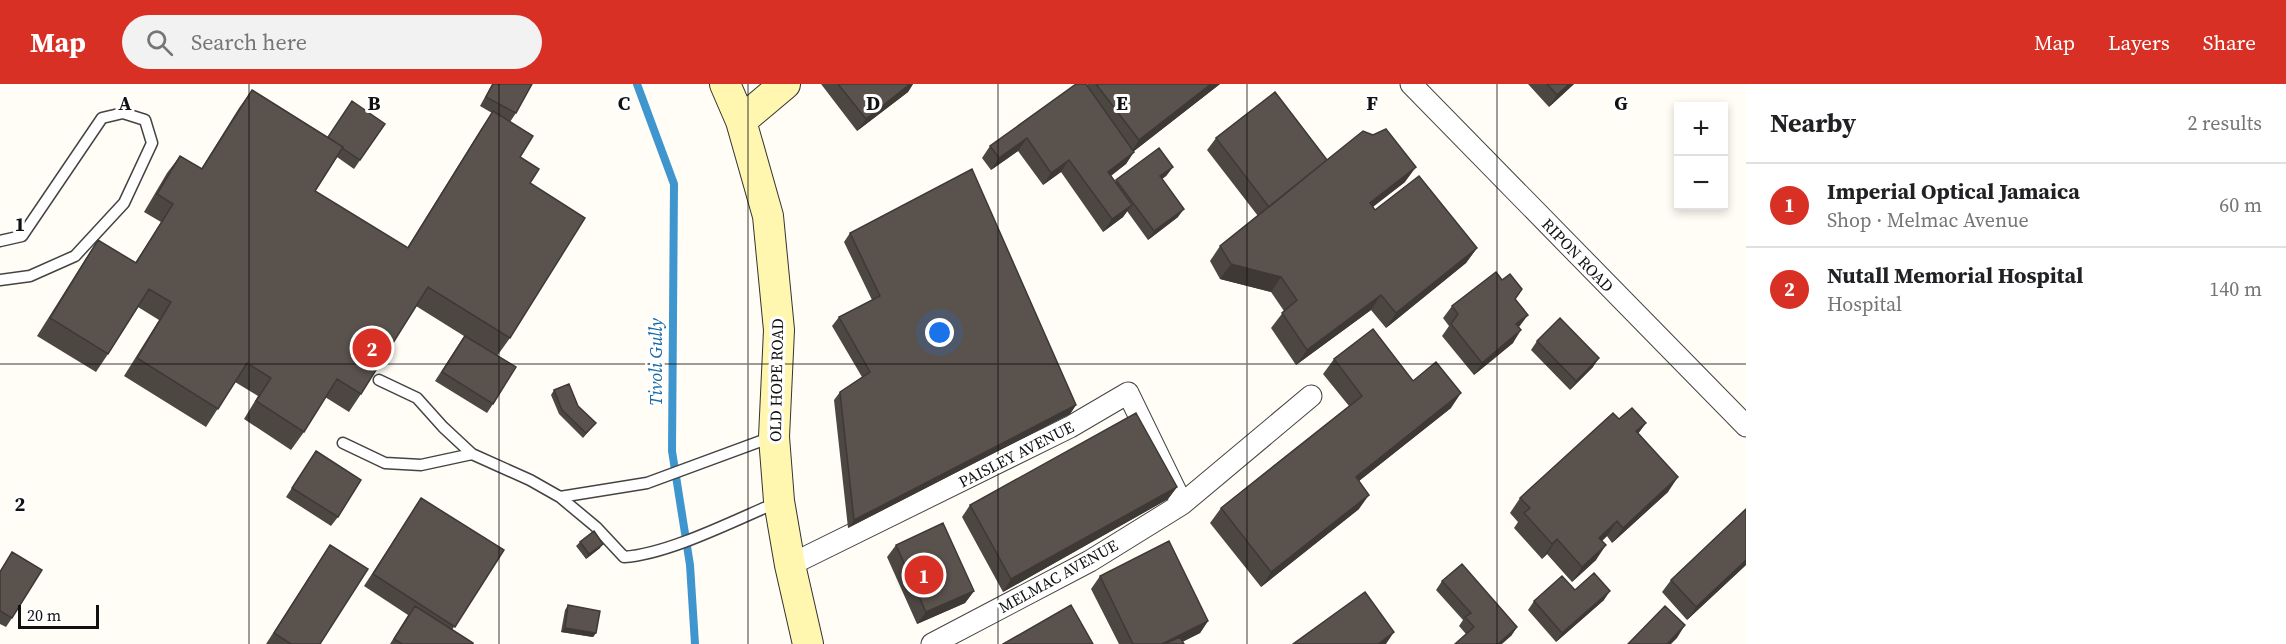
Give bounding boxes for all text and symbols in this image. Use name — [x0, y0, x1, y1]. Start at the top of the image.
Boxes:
search box — [122, 15, 542, 69]
text: Map — [30, 23, 86, 61]
icon: search — [143, 26, 176, 59]
text: Search here — [191, 27, 307, 57]
text: Map — [2034, 28, 2075, 57]
text: Layers — [2108, 28, 2170, 57]
text: Share — [2203, 28, 2256, 57]
text: A — [118, 89, 132, 117]
text: B — [367, 89, 381, 117]
text: C — [618, 89, 630, 117]
text: D — [866, 89, 880, 117]
text: E — [1116, 89, 1128, 117]
text: F — [1366, 89, 1378, 117]
text: G — [1614, 89, 1628, 117]
map controls — [1674, 102, 1728, 210]
button: + — [1674, 102, 1728, 156]
text: Nearby — [1770, 105, 1856, 141]
text: 2 results — [2187, 109, 2262, 137]
button: − — [1674, 156, 1728, 210]
text: Imperial Optical Jamaica — [1827, 176, 2080, 206]
text: 1 — [1784, 191, 1795, 219]
text: 60 m — [2219, 191, 2262, 219]
text: Shop · Melmac Avenue — [1827, 206, 2029, 234]
text: 1 — [15, 210, 25, 238]
street label: RIPON ROAD — [1537, 213, 1619, 297]
text: Nutall Memorial Hospital — [1827, 260, 2083, 290]
text: 2 — [1784, 275, 1795, 303]
text: 140 m — [2209, 275, 2262, 303]
text: Hospital — [1827, 290, 1902, 318]
water label: Tivoli Gully — [643, 318, 668, 406]
street label: OLD HOPE ROAD — [764, 318, 788, 442]
your location — [925, 318, 954, 347]
pin: 2 — [352, 326, 392, 370]
street label: PAISLEY AVENUE — [955, 415, 1078, 493]
text: 2 — [15, 490, 26, 518]
street label: MELMAC AVENUE — [994, 534, 1122, 618]
pin: 1 — [904, 552, 944, 598]
scale bar — [18, 602, 99, 630]
text: 20 m — [27, 604, 61, 626]

